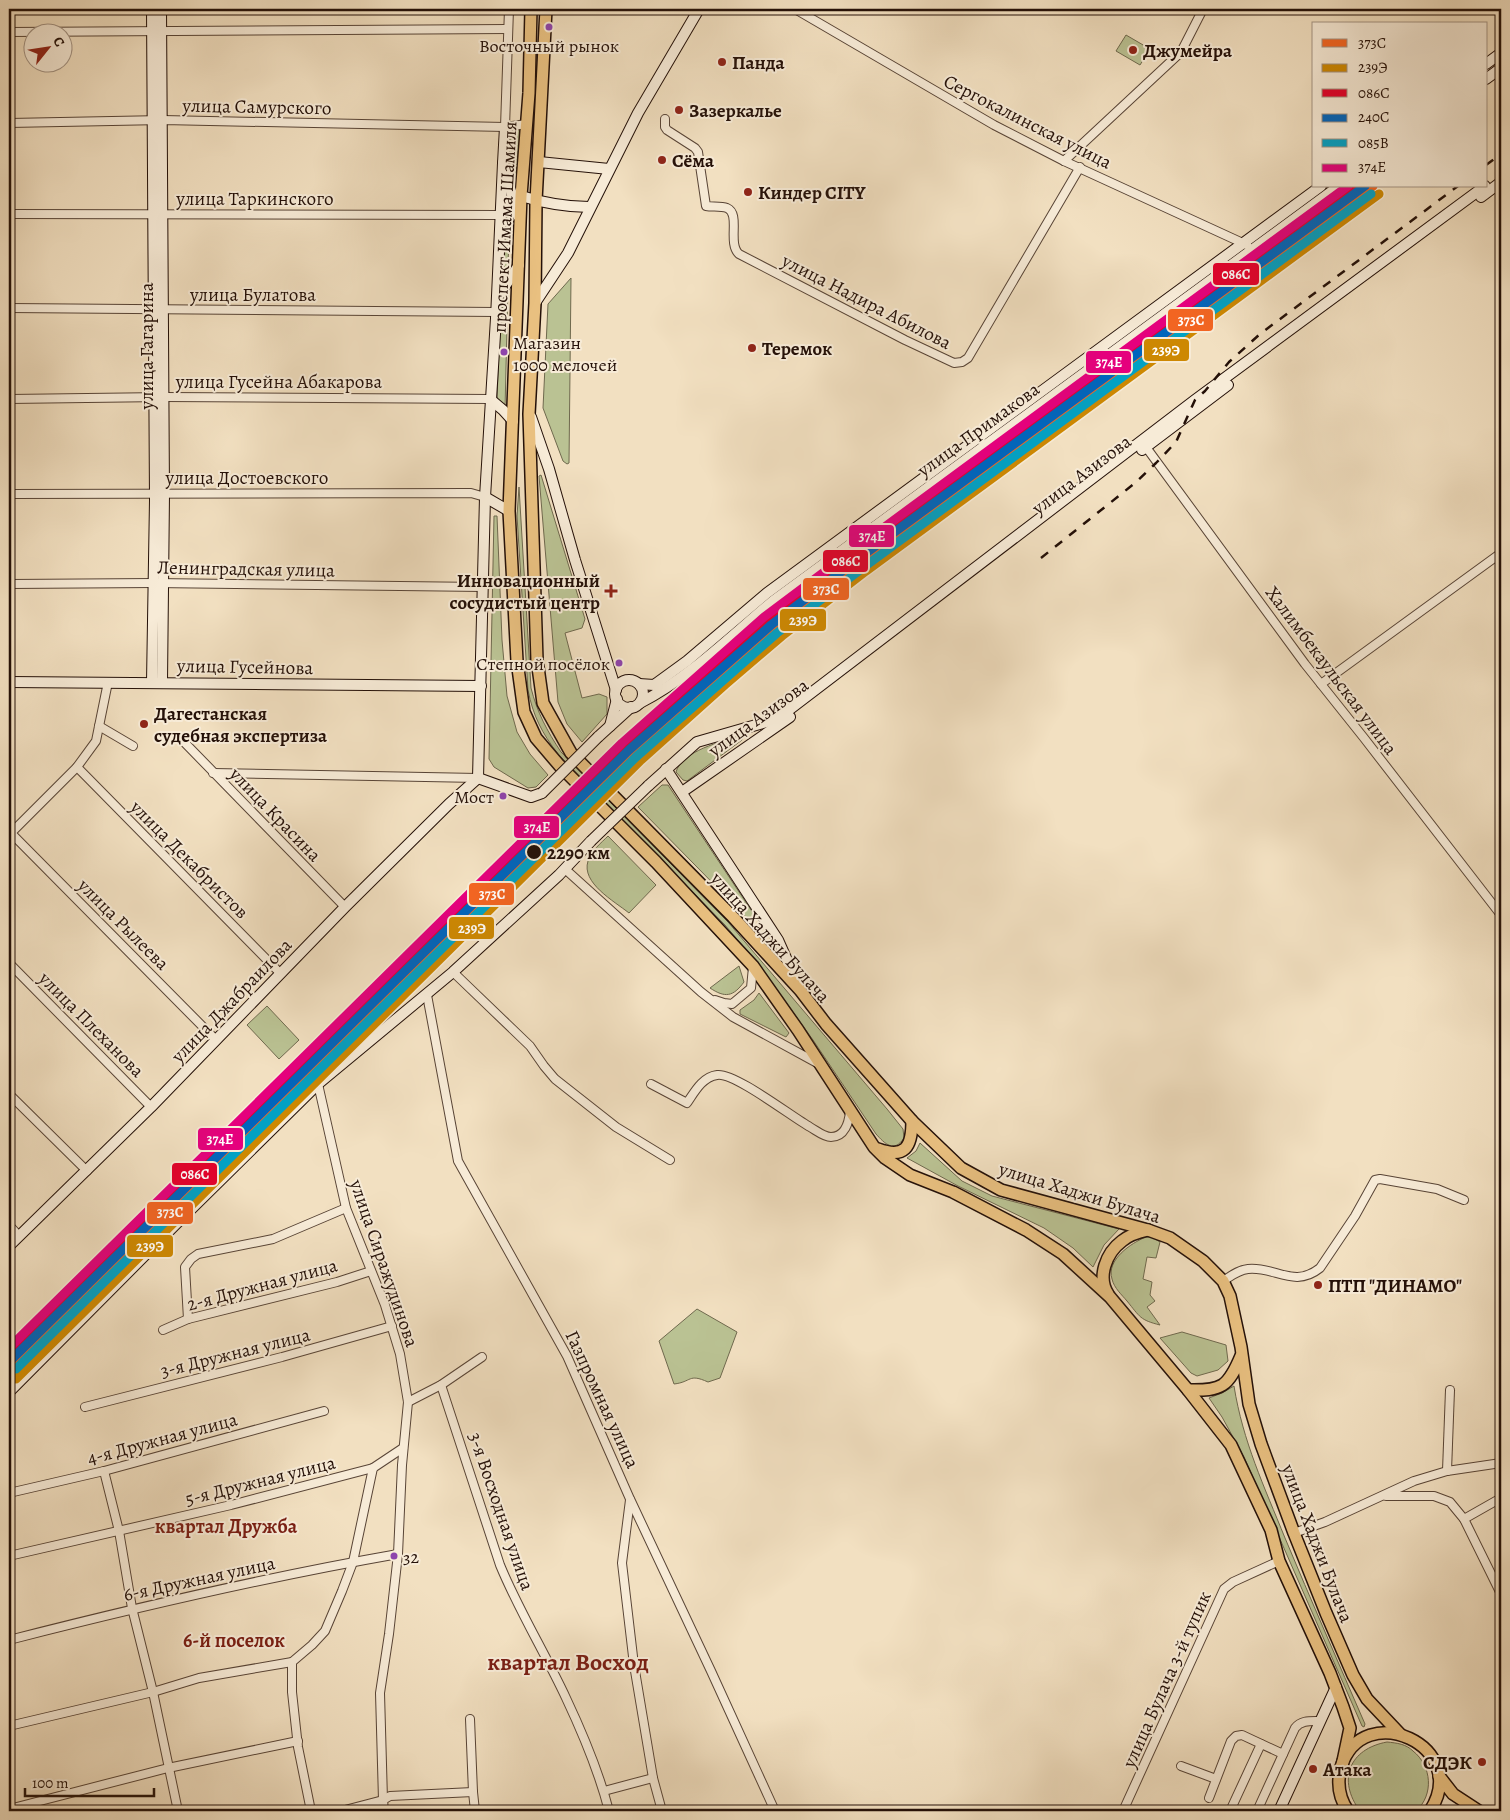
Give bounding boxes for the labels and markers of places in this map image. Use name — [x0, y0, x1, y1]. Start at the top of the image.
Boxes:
marker: Восточный рынок — [544, 22, 554, 32]
place label: Восточный рынок — [479, 34, 619, 58]
place label: Джумейра — [1143, 38, 1233, 64]
marker: Джумейра — [1127, 44, 1139, 56]
place label: Панда — [732, 50, 786, 76]
marker: Панда — [716, 56, 728, 68]
place label: Зазеркалье — [689, 98, 782, 124]
marker: Зазеркалье — [673, 104, 685, 116]
place label: Сёма — [672, 148, 715, 174]
marker: Сёма — [656, 154, 668, 166]
place label: Киндер CITY — [758, 180, 866, 206]
marker: Киндер CITY — [742, 186, 754, 198]
place label: Магазин 1000 мелочей — [513, 331, 617, 377]
place label: Теремок — [762, 336, 832, 362]
marker: Теремок — [746, 342, 758, 354]
marker: Магазин 1000 мелочей — [499, 347, 509, 357]
place label: Инновационный сосудистый центр — [450, 568, 600, 616]
marker: Инновационный сосудистый центр — [604, 584, 618, 598]
place label: Степной посёлок — [476, 652, 610, 676]
marker: Степной посёлок — [614, 658, 624, 668]
place label: Дагестанская судебная экспертиза — [154, 701, 328, 749]
marker: Дагестанская судебная экспертиза — [138, 718, 150, 730]
place label: Мост — [454, 785, 494, 809]
marker: Мост — [498, 791, 508, 801]
place label: 2290 км — [547, 840, 610, 866]
marker: 2290 км — [525, 843, 543, 861]
place label: ПТП "ДИНАМО" — [1328, 1273, 1462, 1299]
marker: ПТП "ДИНАМО" — [1312, 1279, 1324, 1291]
place label: 32 — [403, 1545, 419, 1569]
marker: 32 — [389, 1551, 399, 1561]
place label: СДЭК — [1423, 1750, 1472, 1776]
marker: СДЭК — [1476, 1756, 1488, 1768]
place label: Атака — [1322, 1757, 1373, 1783]
marker: Атака — [1307, 1763, 1319, 1775]

